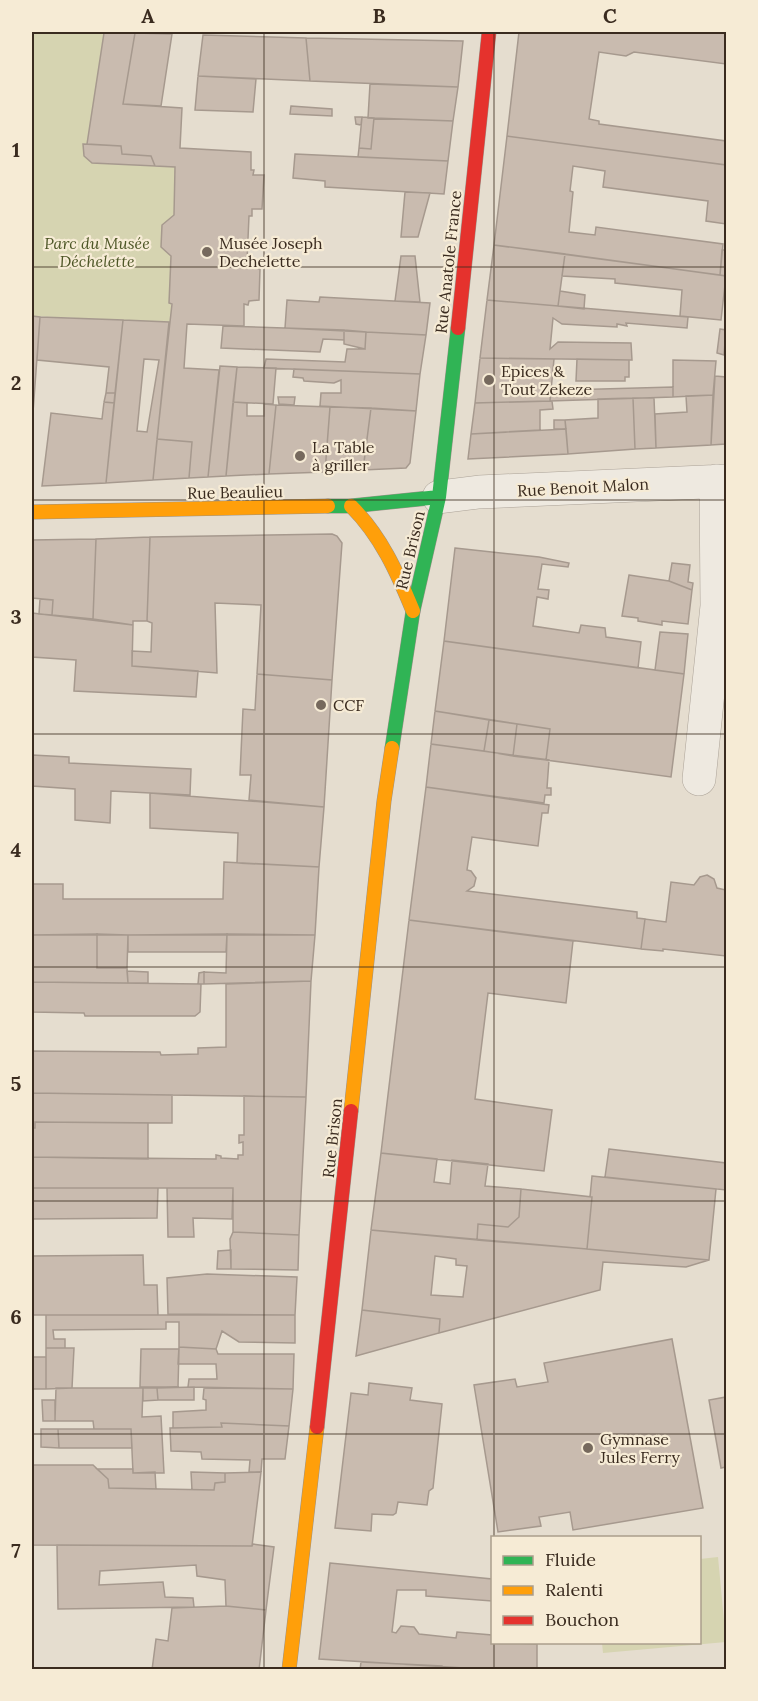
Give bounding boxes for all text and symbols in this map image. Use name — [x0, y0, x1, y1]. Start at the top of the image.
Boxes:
text: A — [141, 3, 155, 28]
text: B — [372, 3, 386, 28]
text: C — [603, 3, 617, 28]
text: 1 — [12, 137, 20, 162]
street label: Rue Anatole France — [431, 189, 465, 334]
park label: Parc du Musée Déchelette — [44, 233, 150, 271]
place label: Musée Joseph Dechelette — [219, 233, 323, 271]
marker: Musée Joseph Dechelette — [200, 245, 214, 259]
place label: Epices & Tout Zekeze — [501, 361, 592, 399]
text: 2 — [11, 370, 21, 395]
marker: Epices & Tout Zekeze — [482, 373, 496, 387]
place label: La Table à griller — [312, 437, 375, 475]
marker: La Table à griller — [293, 449, 307, 463]
street label: Rue Benoit Malon — [517, 474, 650, 500]
street label: Rue Beaulieu — [187, 481, 284, 503]
street label: Rue Brison — [391, 508, 429, 591]
text: 3 — [10, 604, 22, 629]
place label: CCF — [333, 695, 364, 715]
marker: CCF — [314, 698, 328, 712]
text: 4 — [11, 837, 22, 862]
text: 5 — [11, 1071, 22, 1096]
street label: Rue Brison — [318, 1097, 346, 1179]
text: 6 — [10, 1304, 22, 1329]
place label: Gymnase Jules Ferry — [599, 1429, 680, 1467]
marker: Gymnase Jules Ferry — [581, 1441, 595, 1455]
legend — [491, 1536, 701, 1644]
text: 7 — [11, 1538, 21, 1563]
text: Fluide — [545, 1548, 596, 1571]
text: Ralenti — [545, 1578, 603, 1601]
text: Bouchon — [545, 1608, 619, 1631]

